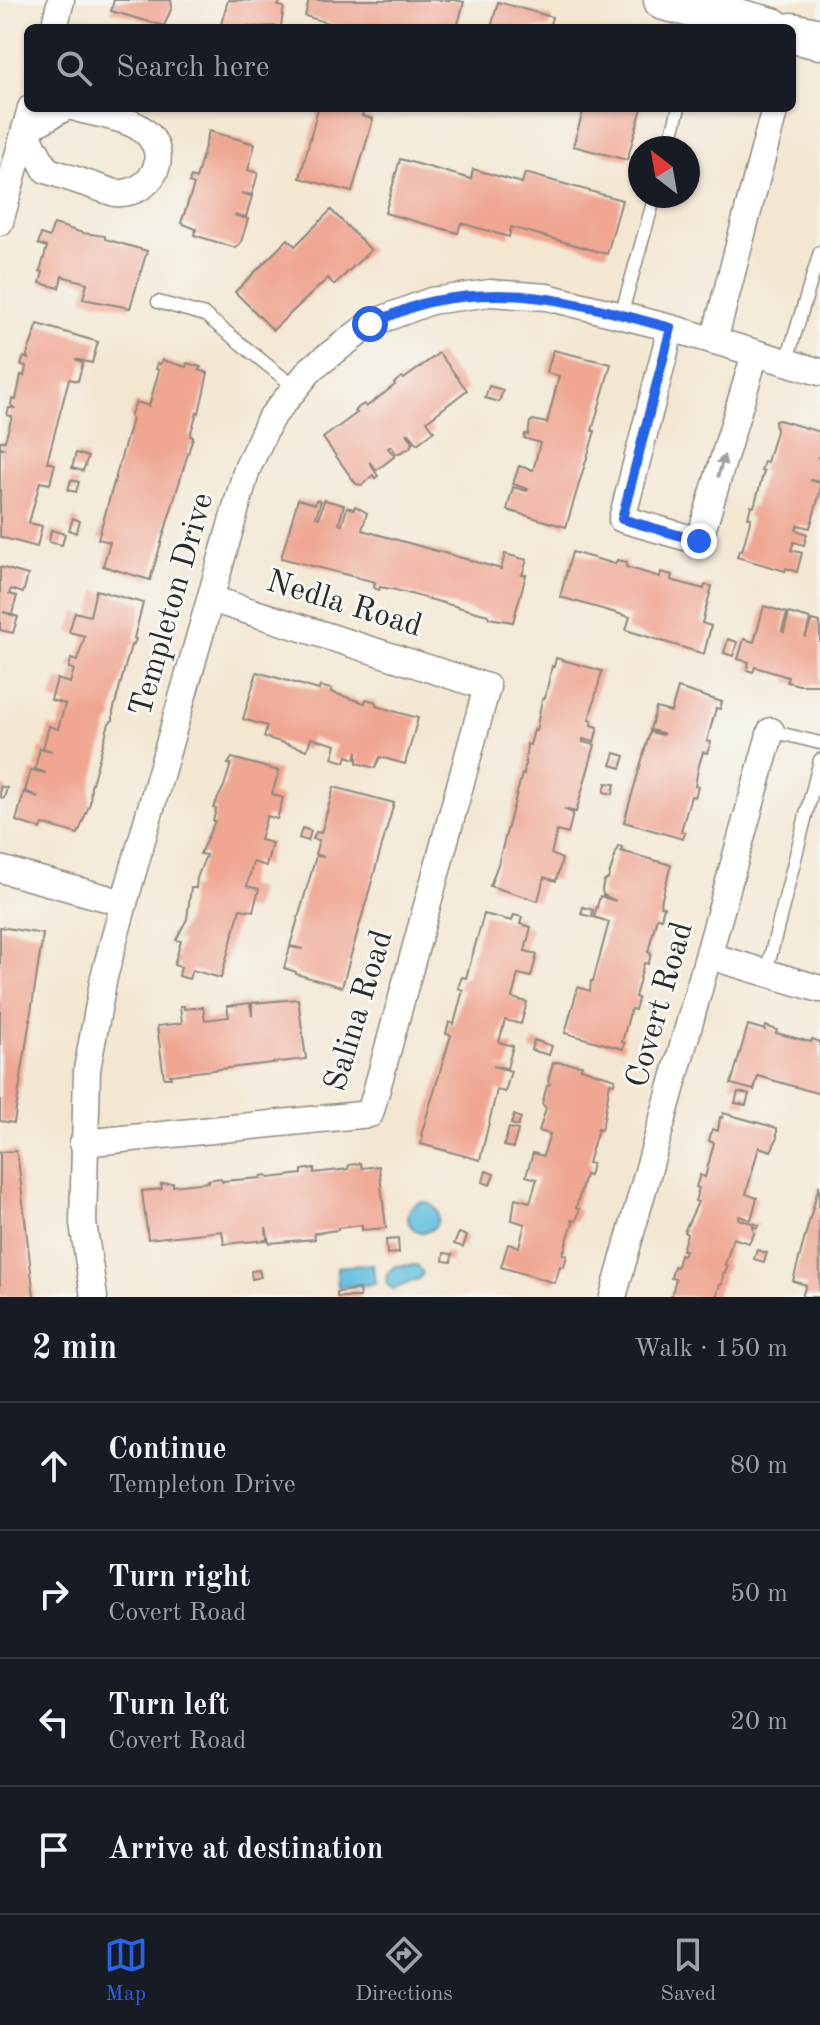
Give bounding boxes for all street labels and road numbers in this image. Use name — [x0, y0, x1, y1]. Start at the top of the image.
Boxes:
street label: Templeton Drive — [126, 490, 220, 720]
street label: Nedla Road — [262, 566, 426, 644]
street label: Covert Road — [622, 919, 700, 1091]
street label: Salina Road — [320, 927, 400, 1095]

